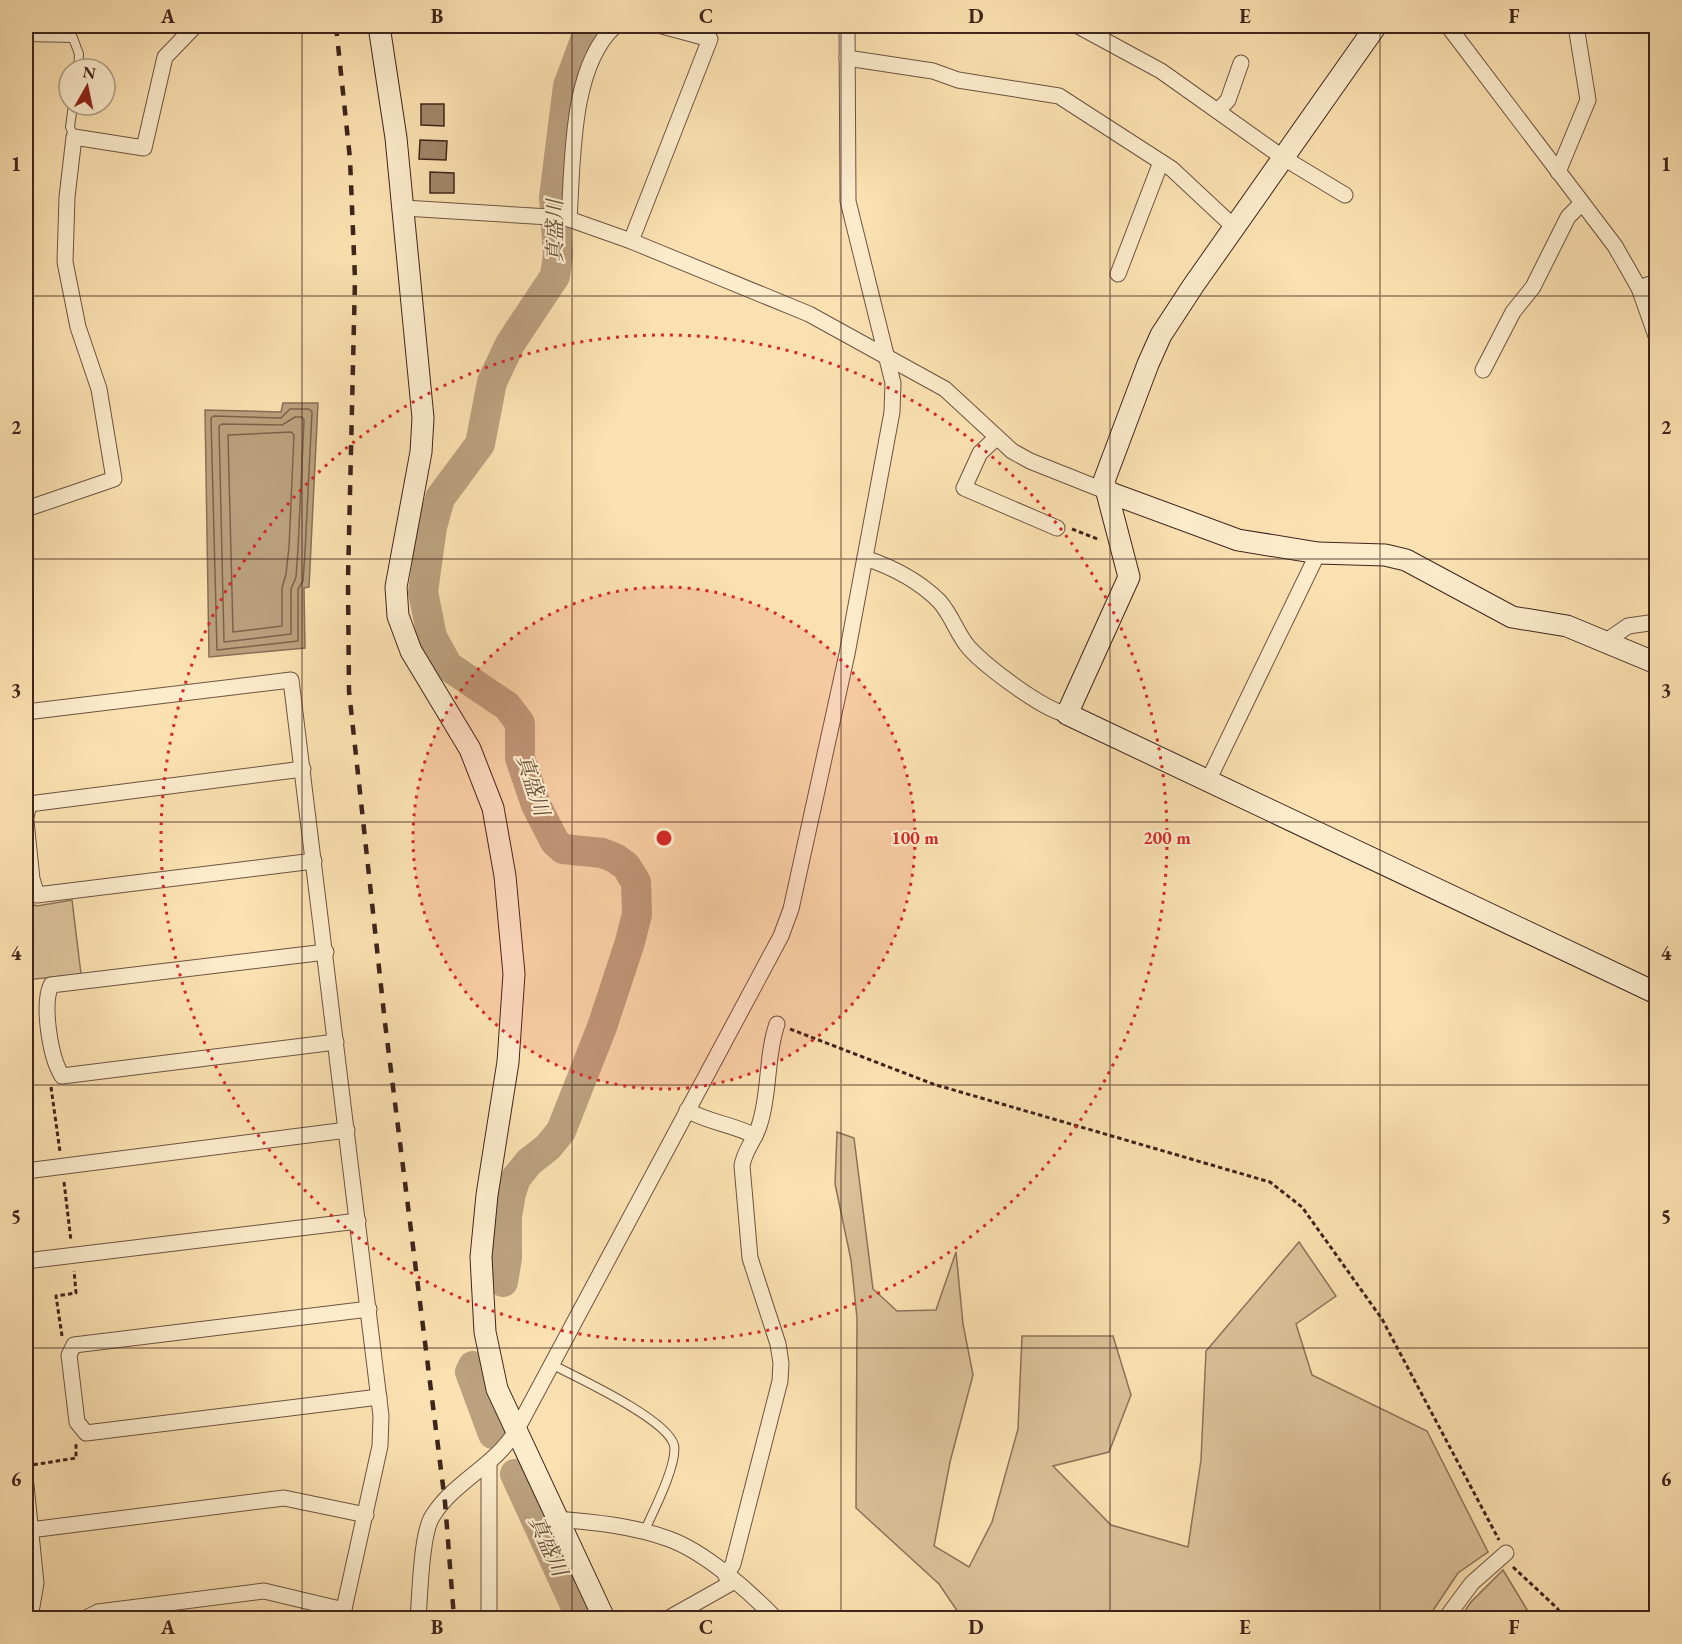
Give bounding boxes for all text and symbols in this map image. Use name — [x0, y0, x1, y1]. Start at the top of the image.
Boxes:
text: A — [160, 3, 176, 29]
text: B — [431, 3, 443, 29]
text: C — [699, 3, 713, 29]
text: D — [968, 3, 984, 29]
text: E — [1239, 3, 1251, 29]
text: F — [1509, 3, 1520, 29]
north arrow — [57, 57, 117, 117]
text: N — [81, 61, 97, 84]
text: 1 — [11, 151, 21, 177]
text: 1 — [1661, 151, 1671, 177]
water label: 真盛川 — [541, 198, 568, 263]
text: 2 — [11, 414, 22, 440]
text: 2 — [1661, 414, 1672, 440]
text: 3 — [11, 677, 21, 703]
text: 3 — [1661, 677, 1671, 703]
water label: 真盛川 — [511, 751, 557, 821]
text: 100 m — [891, 826, 939, 849]
text: 200 m — [1143, 826, 1191, 849]
centre of rings — [654, 828, 674, 848]
text: 4 — [11, 940, 22, 966]
text: 4 — [1661, 940, 1672, 966]
text: 5 — [11, 1203, 21, 1229]
text: 5 — [1661, 1203, 1671, 1229]
text: 6 — [11, 1466, 22, 1492]
text: 6 — [1661, 1466, 1672, 1492]
water label: 真盛川 — [523, 1512, 574, 1582]
text: A — [160, 1614, 176, 1640]
text: B — [431, 1614, 443, 1640]
text: C — [699, 1614, 713, 1640]
text: D — [968, 1614, 984, 1640]
text: E — [1239, 1614, 1251, 1640]
text: F — [1509, 1614, 1520, 1640]

